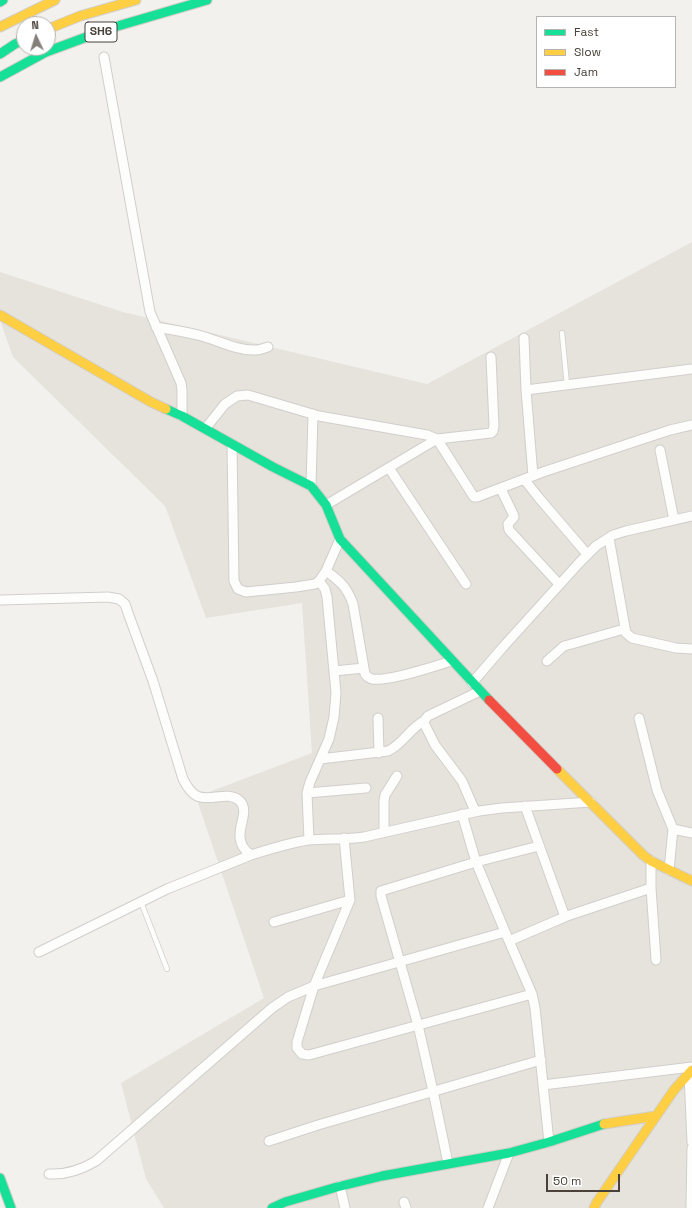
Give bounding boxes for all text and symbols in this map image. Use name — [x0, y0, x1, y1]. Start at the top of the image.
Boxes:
north arrow — [16, 16, 56, 56]
legend — [536, 16, 676, 88]
text: N — [31, 18, 39, 32]
road number: SH6 — [85, 22, 117, 42]
text: Fast — [574, 24, 599, 40]
text: Slow — [574, 44, 601, 60]
text: Jam — [574, 64, 598, 80]
scale bar — [548, 1166, 622, 1192]
text: 50 m — [553, 1173, 581, 1189]

